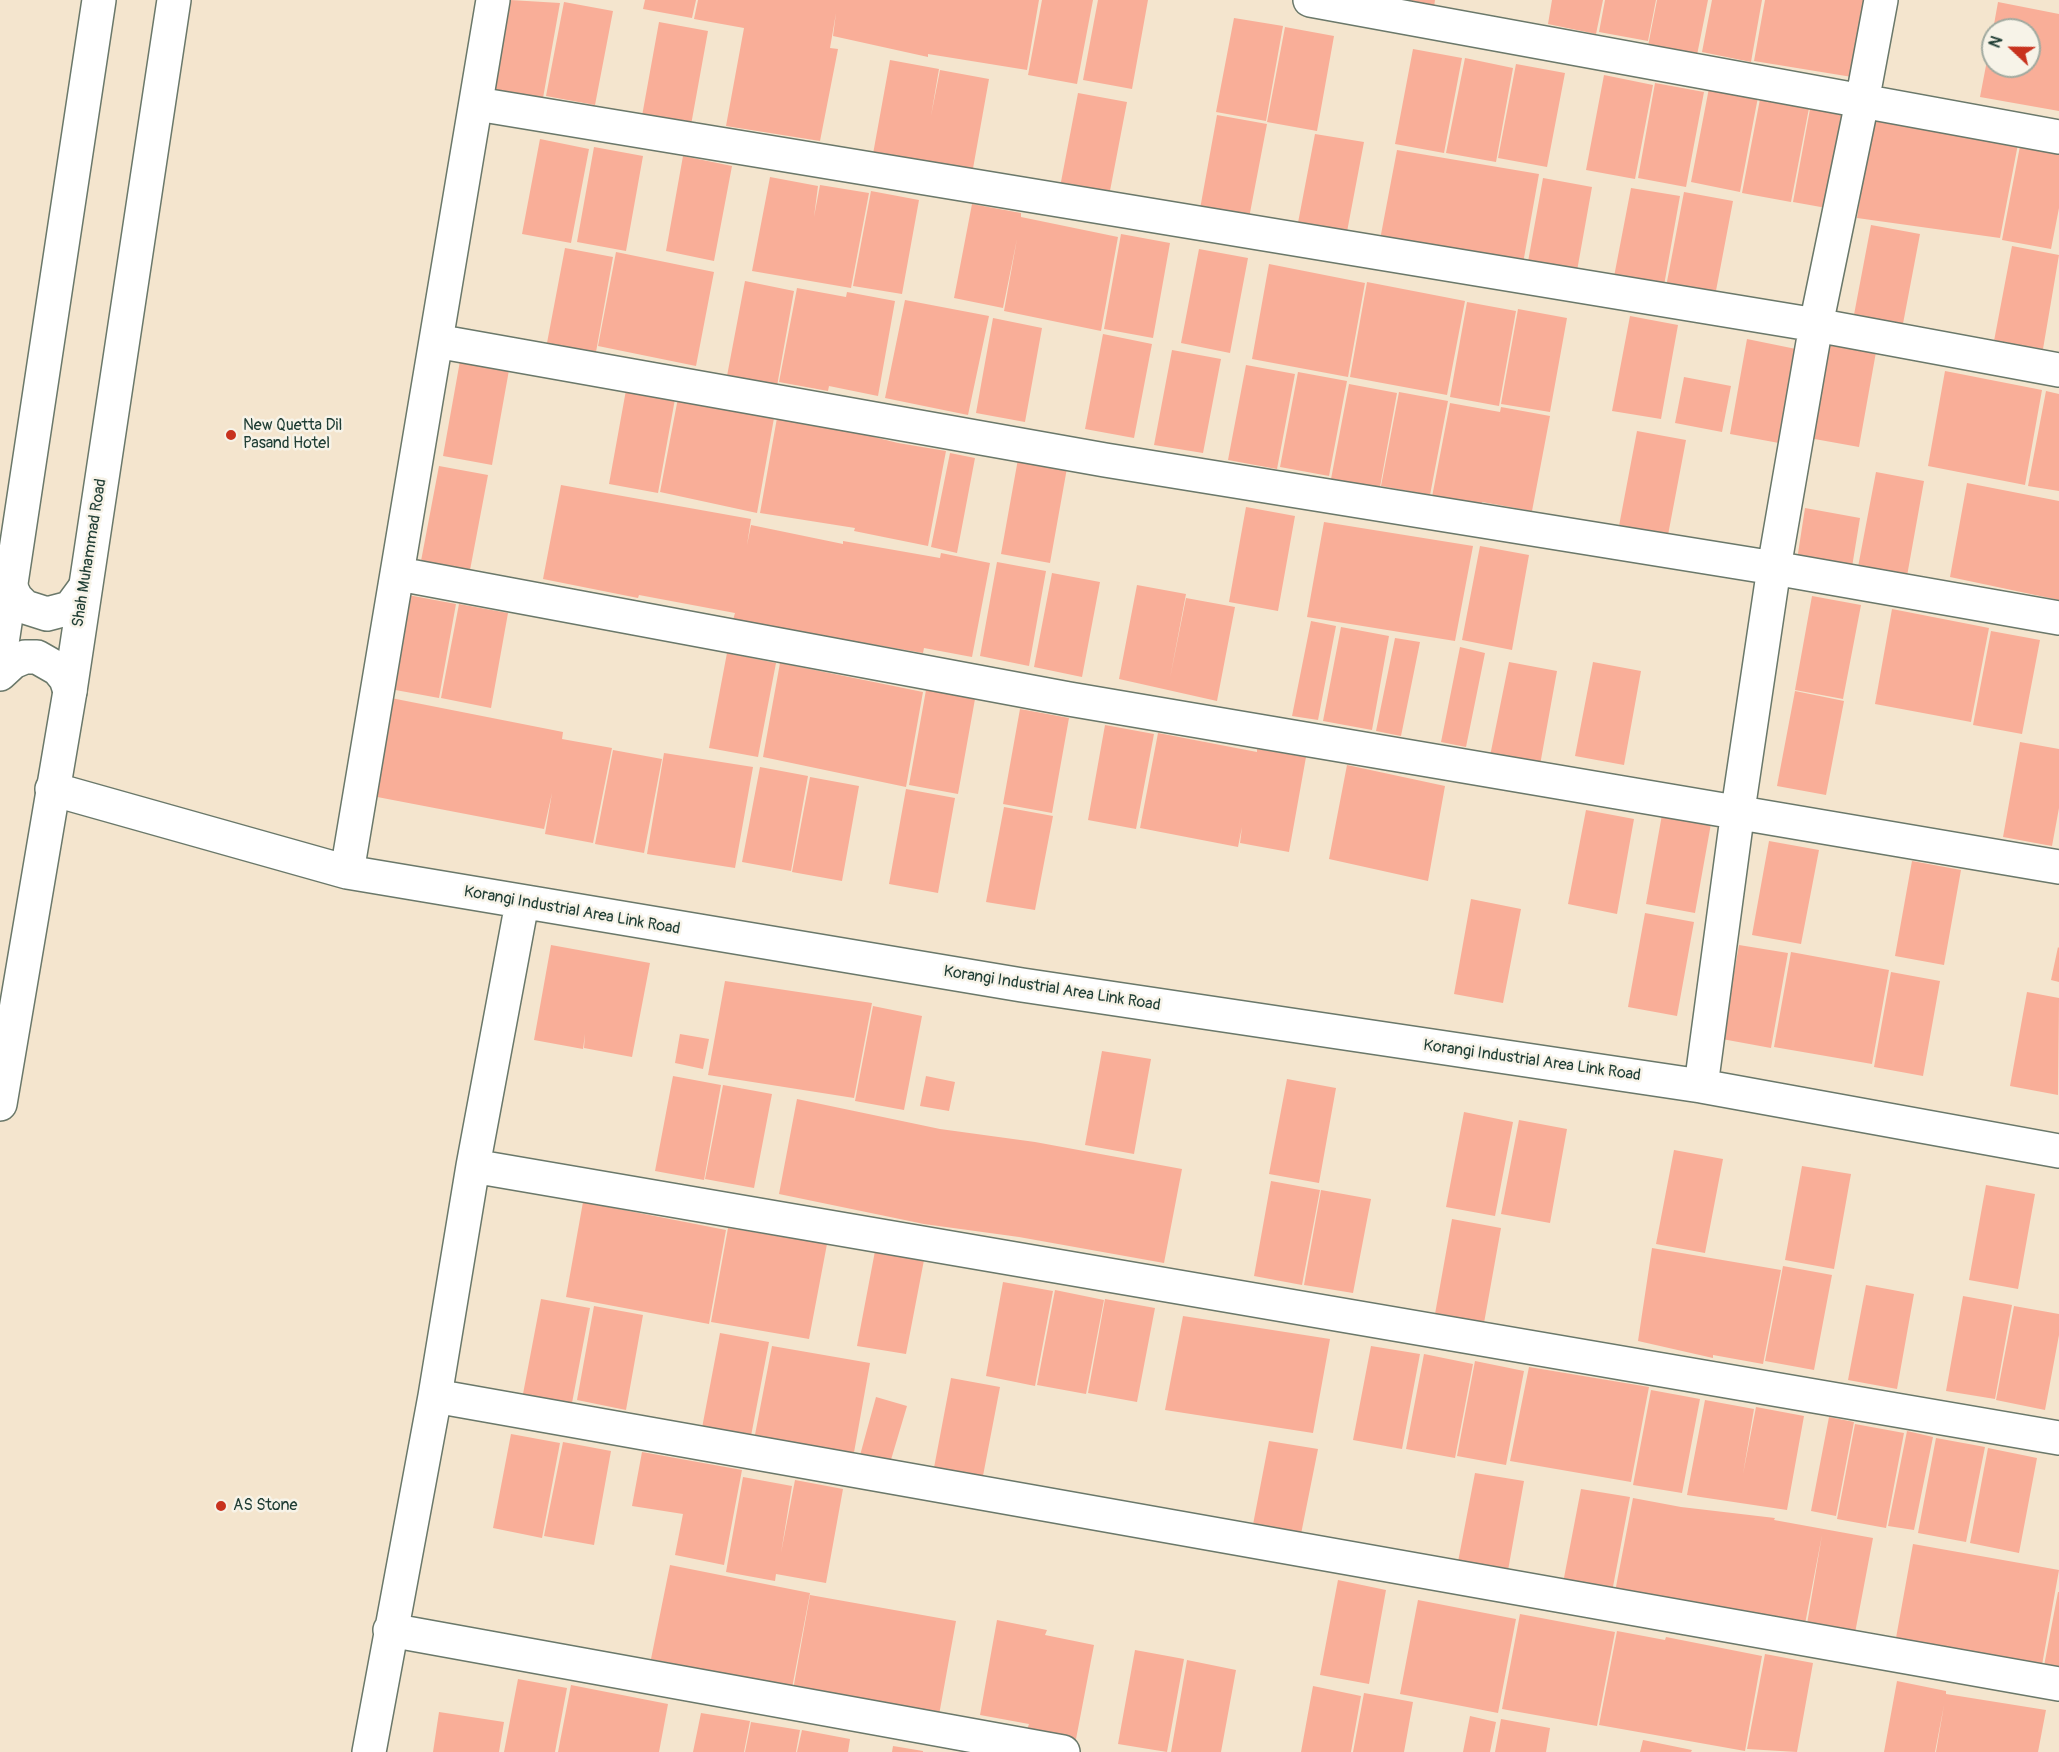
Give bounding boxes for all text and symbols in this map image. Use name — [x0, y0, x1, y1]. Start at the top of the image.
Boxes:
north arrow — [1981, 18, 2041, 78]
text: N — [1985, 33, 2007, 51]
place label: New Quetta Dil Pasand Hotel — [243, 416, 342, 454]
marker: New Quetta Dil Pasand Hotel — [224, 428, 238, 442]
street label: Shah Muhammad Road — [69, 477, 111, 629]
street label: Korangi Industrial Area Link Road — [462, 883, 682, 939]
street label: Korangi Industrial Area Link Road — [942, 962, 1162, 1016]
street label: Korangi Industrial Area Link Road — [1422, 1036, 1642, 1086]
place label: AS Stone — [233, 1496, 297, 1516]
marker: AS Stone — [214, 1499, 228, 1513]

